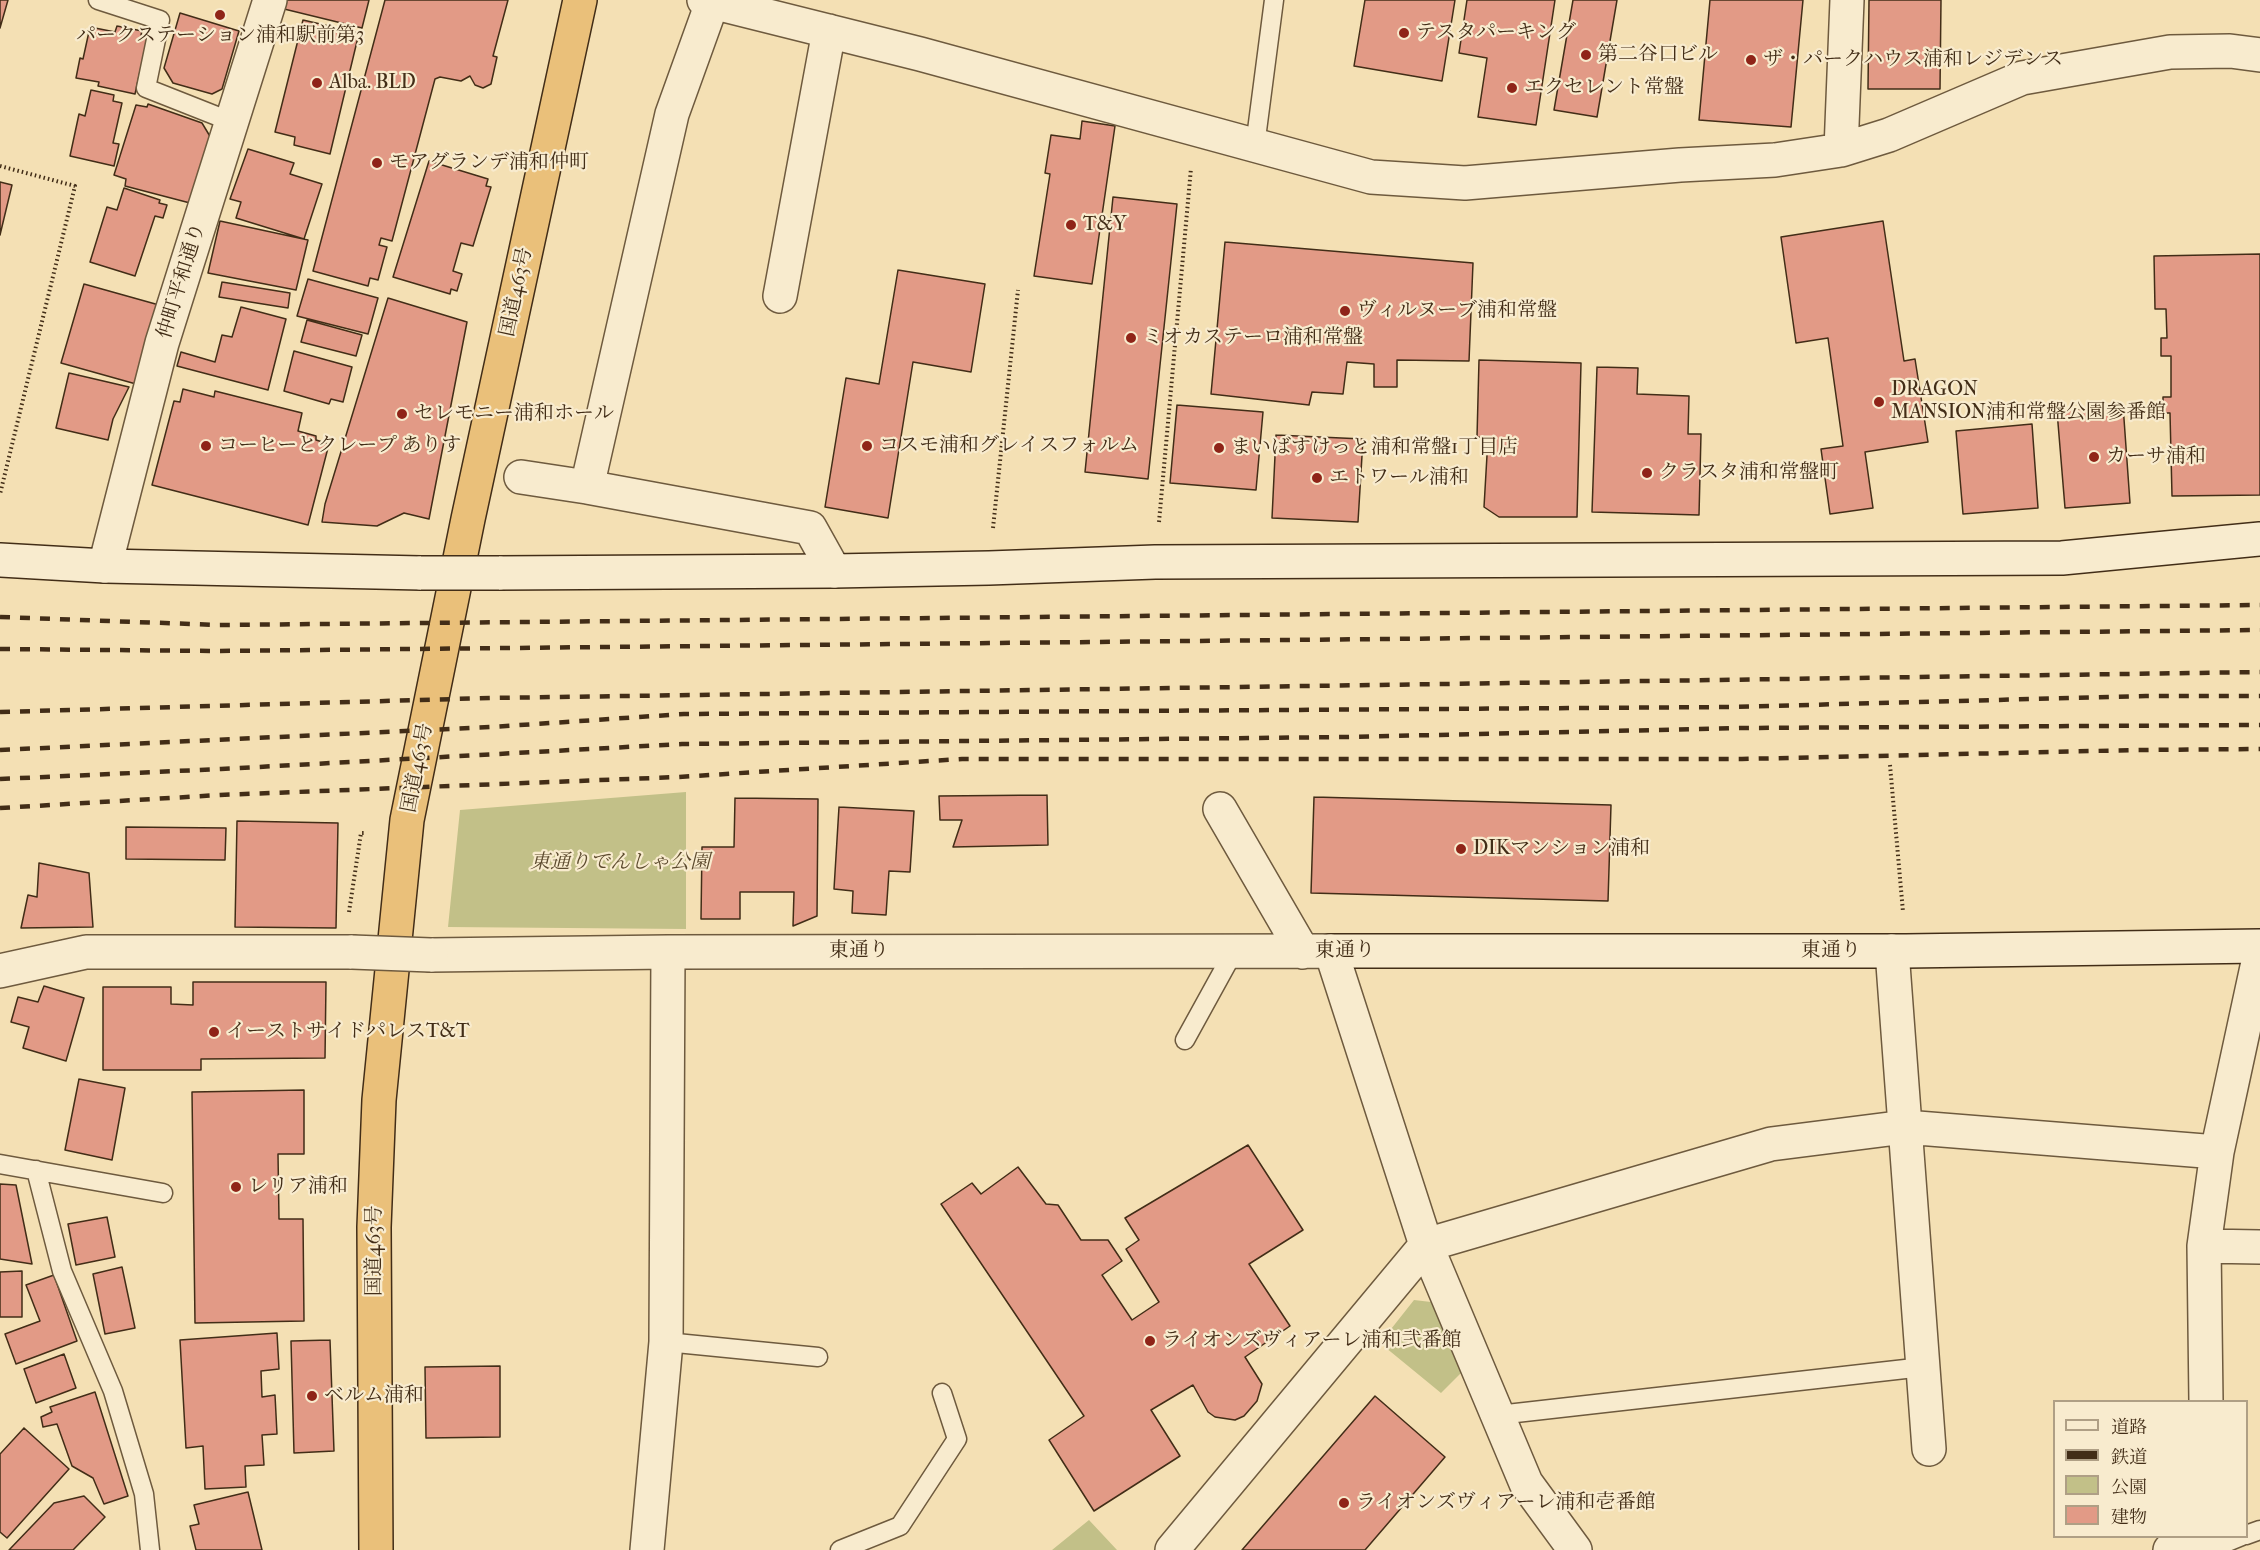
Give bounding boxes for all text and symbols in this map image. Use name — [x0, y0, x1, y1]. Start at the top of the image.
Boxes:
marker: パークステーション浦和駅前第3 — [213, 8, 227, 22]
place label: テスタパーキング — [1416, 21, 1576, 45]
place label: パークステーション浦和駅前第3 — [76, 24, 364, 48]
marker: テスタパーキング — [1397, 26, 1411, 40]
place label: 第二谷口ビル — [1598, 43, 1718, 67]
marker: 第二谷口ビル — [1579, 48, 1593, 62]
place label: ザ・パークハウス浦和レジデンス — [1763, 48, 2063, 72]
marker: ザ・パークハウス浦和レジデンス — [1744, 53, 1758, 67]
place label: Alba. BLD — [329, 71, 416, 95]
marker: Alba. BLD — [310, 76, 324, 90]
place label: エクセレント常盤 — [1524, 76, 1684, 100]
marker: エクセレント常盤 — [1505, 81, 1519, 95]
place label: モアグランデ浦和仲町 — [389, 151, 589, 175]
marker: モアグランデ浦和仲町 — [370, 156, 384, 170]
place label: T&Y — [1083, 213, 1127, 237]
marker: T&Y — [1064, 218, 1078, 232]
street label: 仲町平和通り — [153, 220, 211, 342]
street label: 国道463号 — [496, 245, 538, 339]
place label: ヴィルヌーブ浦和常盤 — [1357, 299, 1557, 323]
marker: ヴィルヌーブ浦和常盤 — [1338, 304, 1352, 318]
place label: ミオカステーロ浦和常盤 — [1143, 326, 1363, 350]
marker: ミオカステーロ浦和常盤 — [1124, 331, 1138, 345]
place label: DRAGON MANSION浦和常盤公園参番館 — [1891, 378, 2166, 425]
marker: DRAGON MANSION浦和常盤公園参番館 — [1872, 395, 1886, 409]
place label: セレモニー浦和ホール — [414, 402, 614, 426]
marker: セレモニー浦和ホール — [395, 407, 409, 421]
place label: コーヒーとクレープ ありす — [218, 434, 461, 458]
place label: コスモ浦和グレイスフォルム — [879, 434, 1139, 458]
place label: まいばすけっと浦和常盤1丁目店 — [1231, 436, 1518, 460]
marker: コーヒーとクレープ ありす — [199, 439, 213, 453]
marker: コスモ浦和グレイスフォルム — [860, 439, 874, 453]
marker: まいばすけっと浦和常盤1丁目店 — [1212, 441, 1226, 455]
place label: カーサ浦和 — [2106, 445, 2206, 469]
marker: カーサ浦和 — [2087, 450, 2101, 464]
place label: クラスタ浦和常盤町 — [1659, 461, 1839, 485]
place label: エトワール浦和 — [1329, 466, 1469, 490]
marker: クラスタ浦和常盤町 — [1640, 466, 1654, 480]
marker: エトワール浦和 — [1310, 471, 1324, 485]
street label: 国道463号 — [398, 721, 438, 815]
place label: DIKマンション浦和 — [1473, 837, 1650, 861]
marker: DIKマンション浦和 — [1454, 842, 1468, 856]
park label: 東通りでんしゃ公園 — [530, 851, 710, 875]
street label: 東通り — [829, 939, 889, 963]
street label: 東通り — [1315, 939, 1375, 963]
street label: 東通り — [1801, 939, 1861, 963]
place label: イーストサイドパレスT&T — [226, 1020, 469, 1044]
marker: イーストサイドパレスT&T — [207, 1025, 221, 1039]
place label: レリア浦和 — [248, 1175, 348, 1199]
marker: レリア浦和 — [229, 1180, 243, 1194]
street label: 国道463号 — [363, 1206, 387, 1296]
place label: ライオンズヴィアーレ浦和弐番館 — [1162, 1329, 1461, 1353]
marker: ライオンズヴィアーレ浦和弐番館 — [1143, 1334, 1157, 1348]
place label: ベルム浦和 — [324, 1384, 424, 1408]
marker: ベルム浦和 — [305, 1389, 319, 1403]
legend — [2053, 1400, 2248, 1538]
text: 道路 — [2111, 1417, 2147, 1438]
text: 鉄道 — [2111, 1447, 2147, 1468]
text: 公園 — [2111, 1477, 2147, 1498]
place label: ライオンズヴィアーレ浦和壱番館 — [1356, 1491, 1655, 1515]
marker: ライオンズヴィアーレ浦和壱番館 — [1337, 1496, 1351, 1510]
text: 建物 — [2111, 1507, 2147, 1528]

